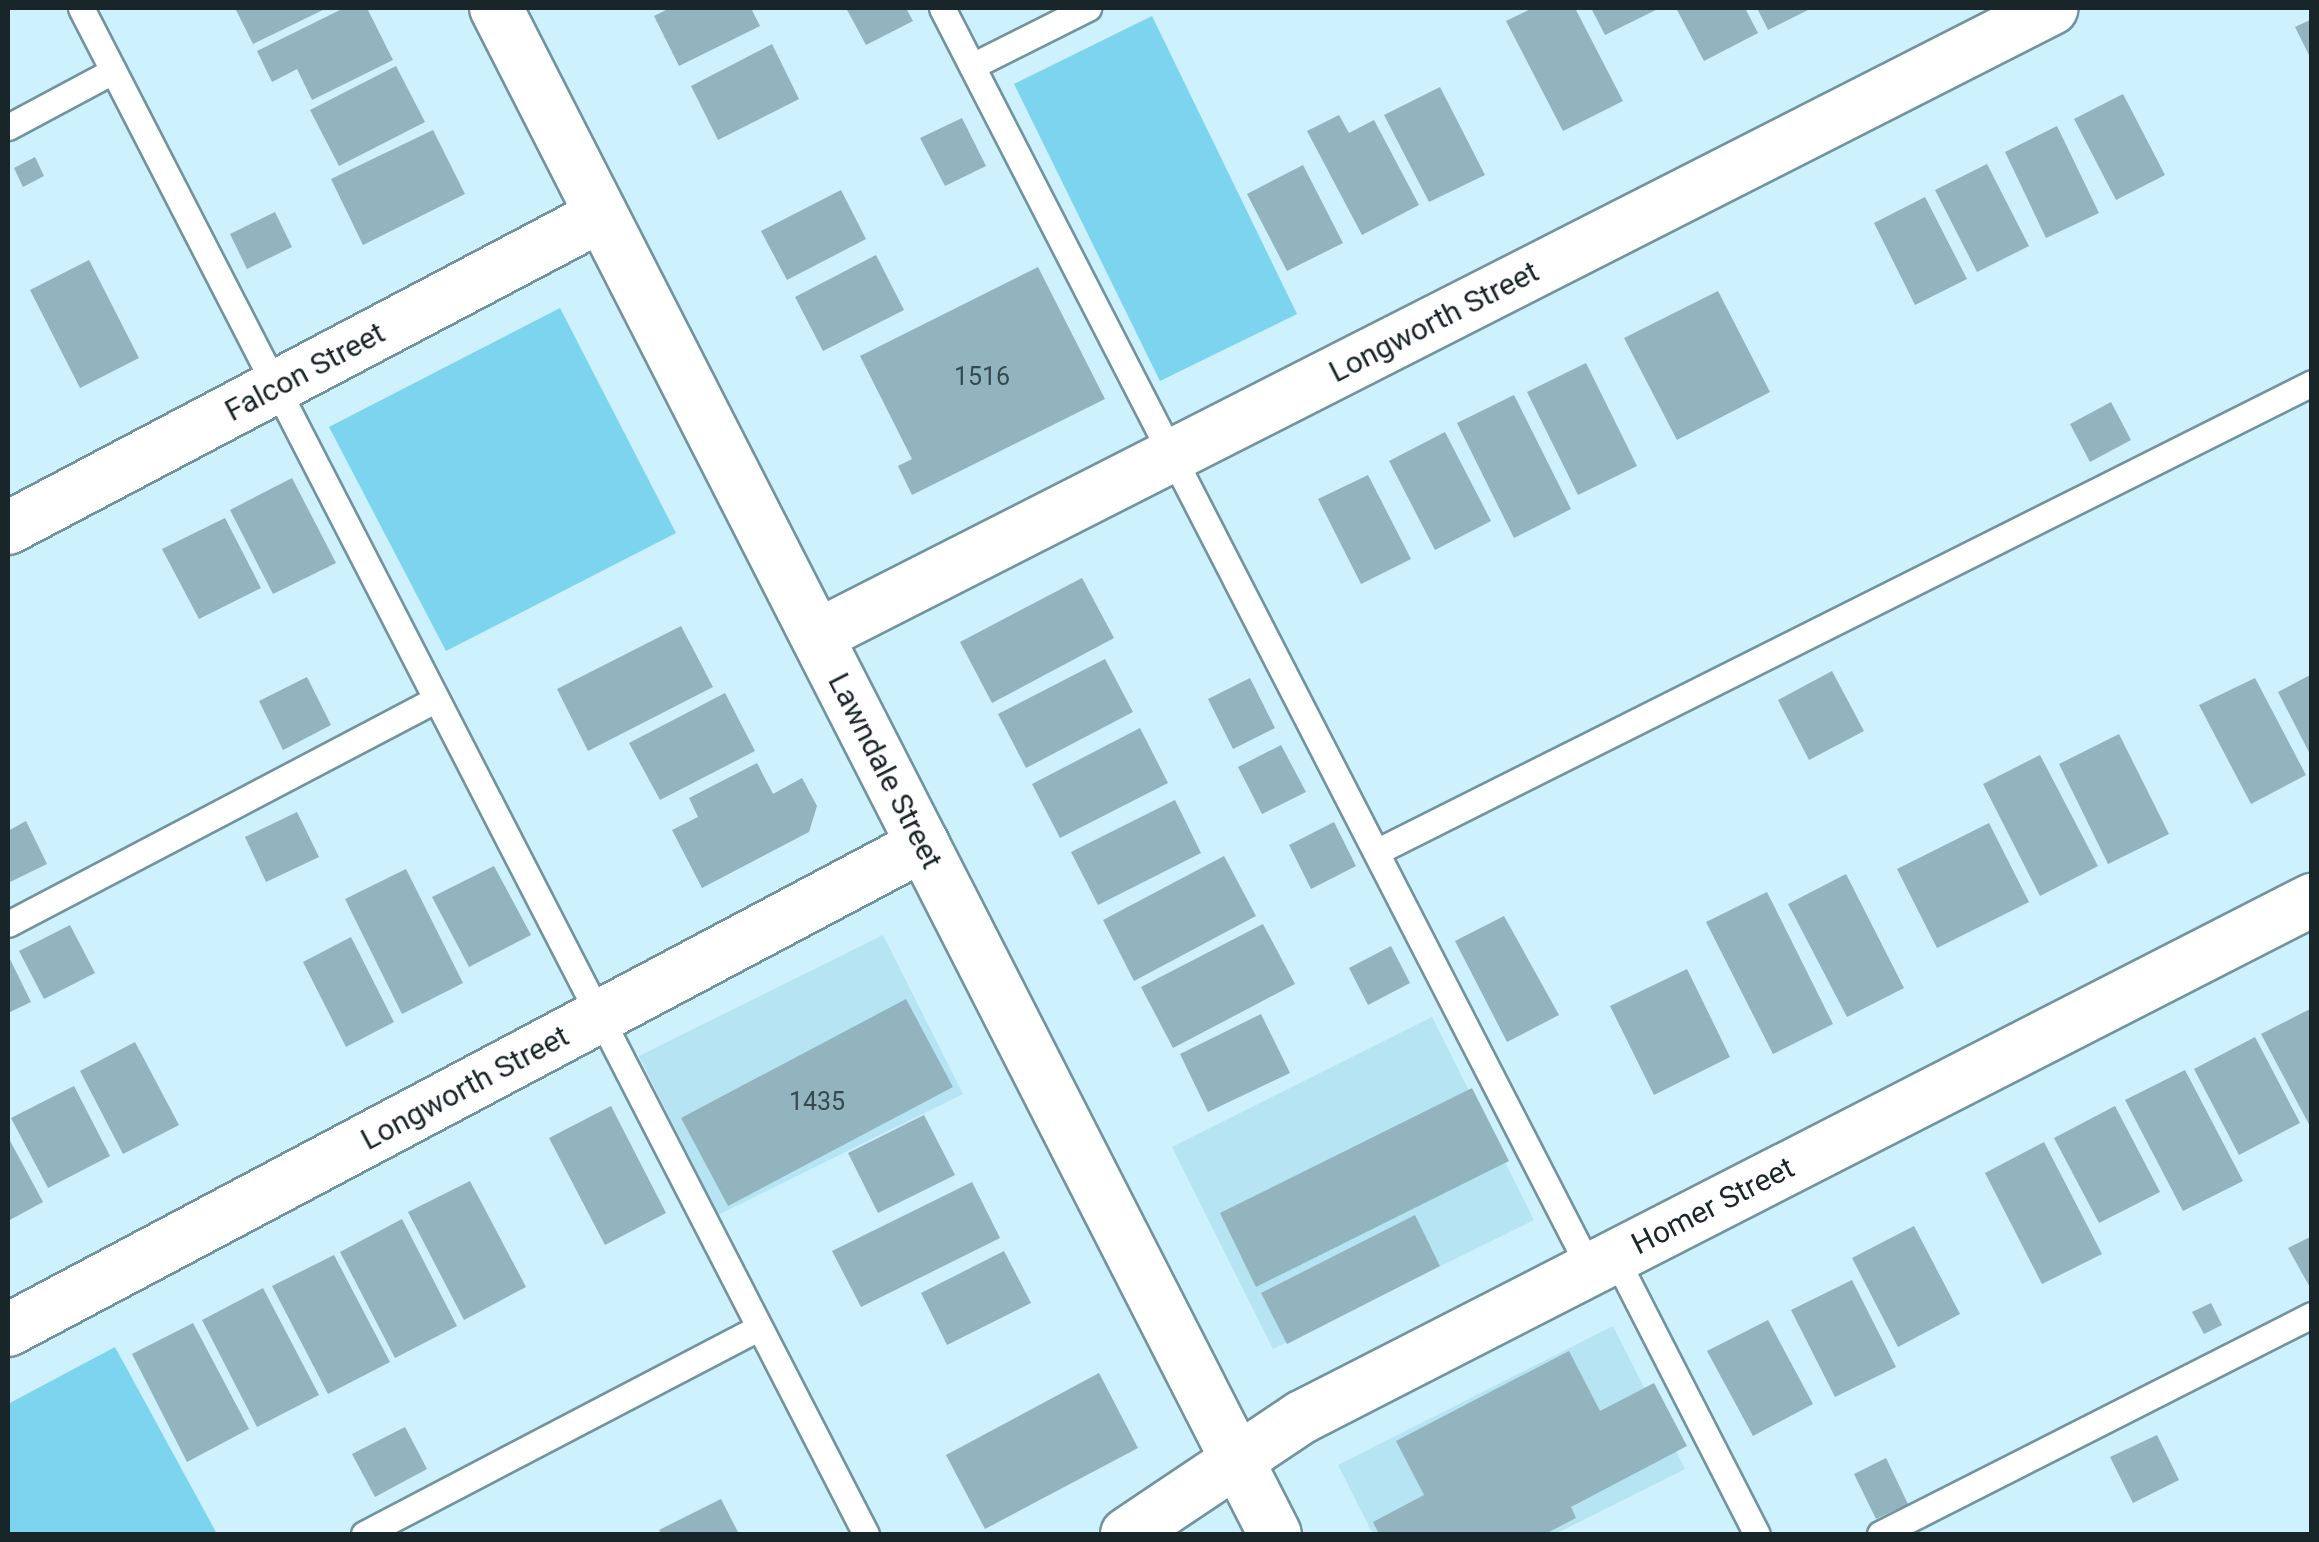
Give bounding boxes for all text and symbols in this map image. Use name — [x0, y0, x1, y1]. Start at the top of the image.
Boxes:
street label: Longworth Street — [1323, 254, 1545, 390]
street label: Falcon Street — [219, 315, 391, 429]
house number: 1516 — [954, 362, 1010, 392]
street label: Lawndale Street — [820, 667, 950, 875]
street label: Longworth Street — [355, 1018, 575, 1158]
house number: 1435 — [789, 1087, 845, 1117]
street label: Homer Street — [1626, 1150, 1800, 1262]

